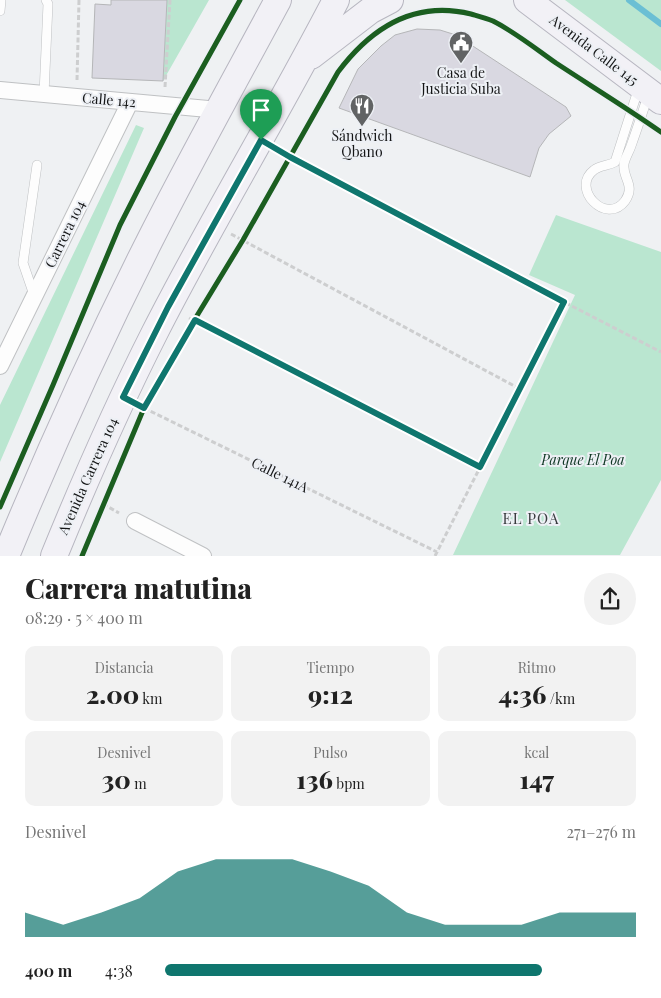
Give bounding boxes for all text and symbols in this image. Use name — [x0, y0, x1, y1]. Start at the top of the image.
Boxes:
street label: Avenida Calle 145 — [545, 9, 643, 89]
public building icon: Casa de Justicia Suba — [448, 30, 474, 64]
place label: Casa de Justicia Suba — [420, 63, 501, 98]
street label: Calle 142 — [81, 88, 137, 111]
pin — [240, 89, 282, 140]
restaurant icon: Sándwich Qbano — [349, 93, 375, 127]
icon: arrive — [247, 96, 275, 124]
place label: Sándwich Qbano — [332, 126, 393, 161]
street label: Carrera 104 — [40, 197, 89, 271]
street label: Avenida Carrera 104 — [53, 414, 122, 538]
park label: Parque El Poa — [540, 450, 625, 469]
street label: Calle 141A — [249, 453, 312, 497]
district label: EL POA — [503, 508, 559, 528]
text: Carrera matutina — [25, 569, 252, 606]
button: share — [584, 573, 636, 625]
text: 08:29 · 5 × 400 m — [25, 607, 143, 628]
text: Distancia — [95, 658, 153, 677]
text: Tiempo — [306, 658, 355, 677]
text: Ritmo — [518, 658, 556, 677]
text: 2.00 — [86, 677, 139, 710]
text: 9:12 — [308, 677, 353, 710]
text: 4:36 — [498, 677, 546, 710]
text: km — [139, 689, 162, 708]
text: /km — [546, 689, 575, 708]
text: Desnivel — [97, 743, 151, 762]
text: Pulso — [313, 743, 348, 762]
text: kcal — [524, 743, 549, 762]
text: 30 — [102, 762, 131, 795]
text: 136 — [296, 762, 333, 795]
text: 147 — [519, 762, 554, 795]
text: m — [131, 774, 147, 793]
text: bpm — [333, 774, 365, 793]
text: Desnivel — [25, 821, 86, 842]
text: 271–276 m — [566, 821, 636, 842]
text: 400 m — [25, 960, 72, 981]
text: 4:38 — [105, 960, 133, 981]

